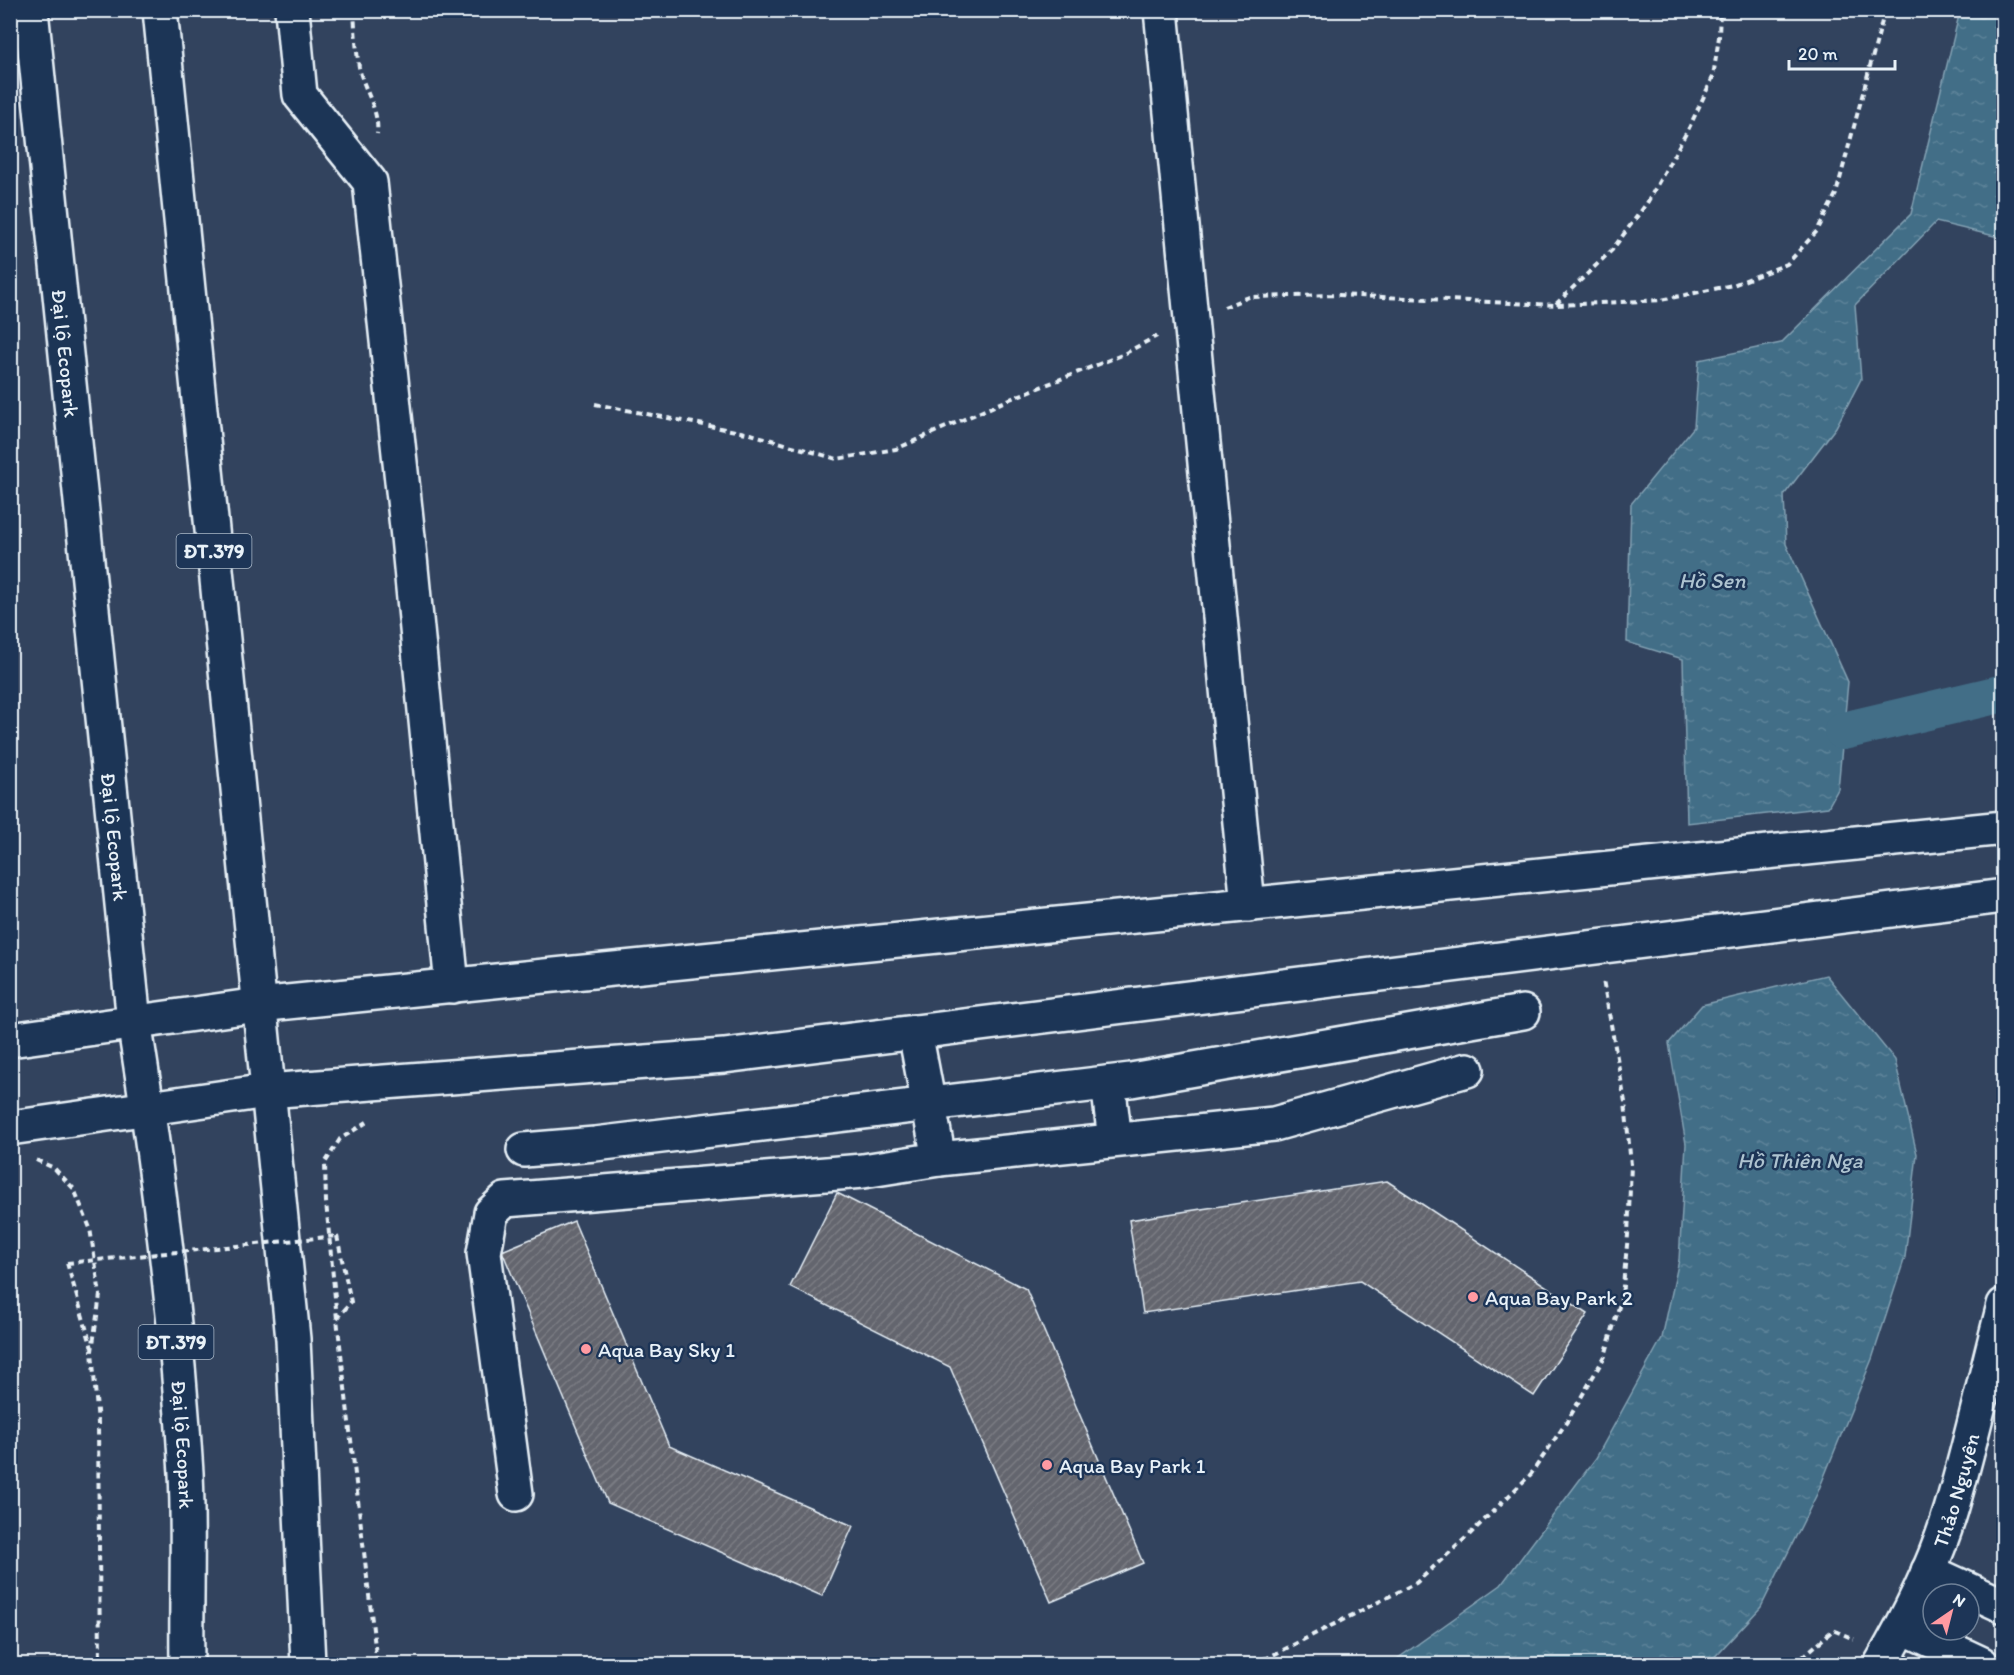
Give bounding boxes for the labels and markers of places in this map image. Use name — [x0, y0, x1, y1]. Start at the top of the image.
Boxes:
place label: Aqua Bay Park 2 — [1485, 1285, 1633, 1310]
marker: Aqua Bay Park 2 — [1466, 1290, 1480, 1304]
place label: Aqua Bay Sky 1 — [598, 1337, 735, 1362]
marker: Aqua Bay Sky 1 — [579, 1342, 593, 1356]
place label: Aqua Bay Park 1 — [1059, 1453, 1206, 1478]
marker: Aqua Bay Park 1 — [1040, 1458, 1054, 1472]

